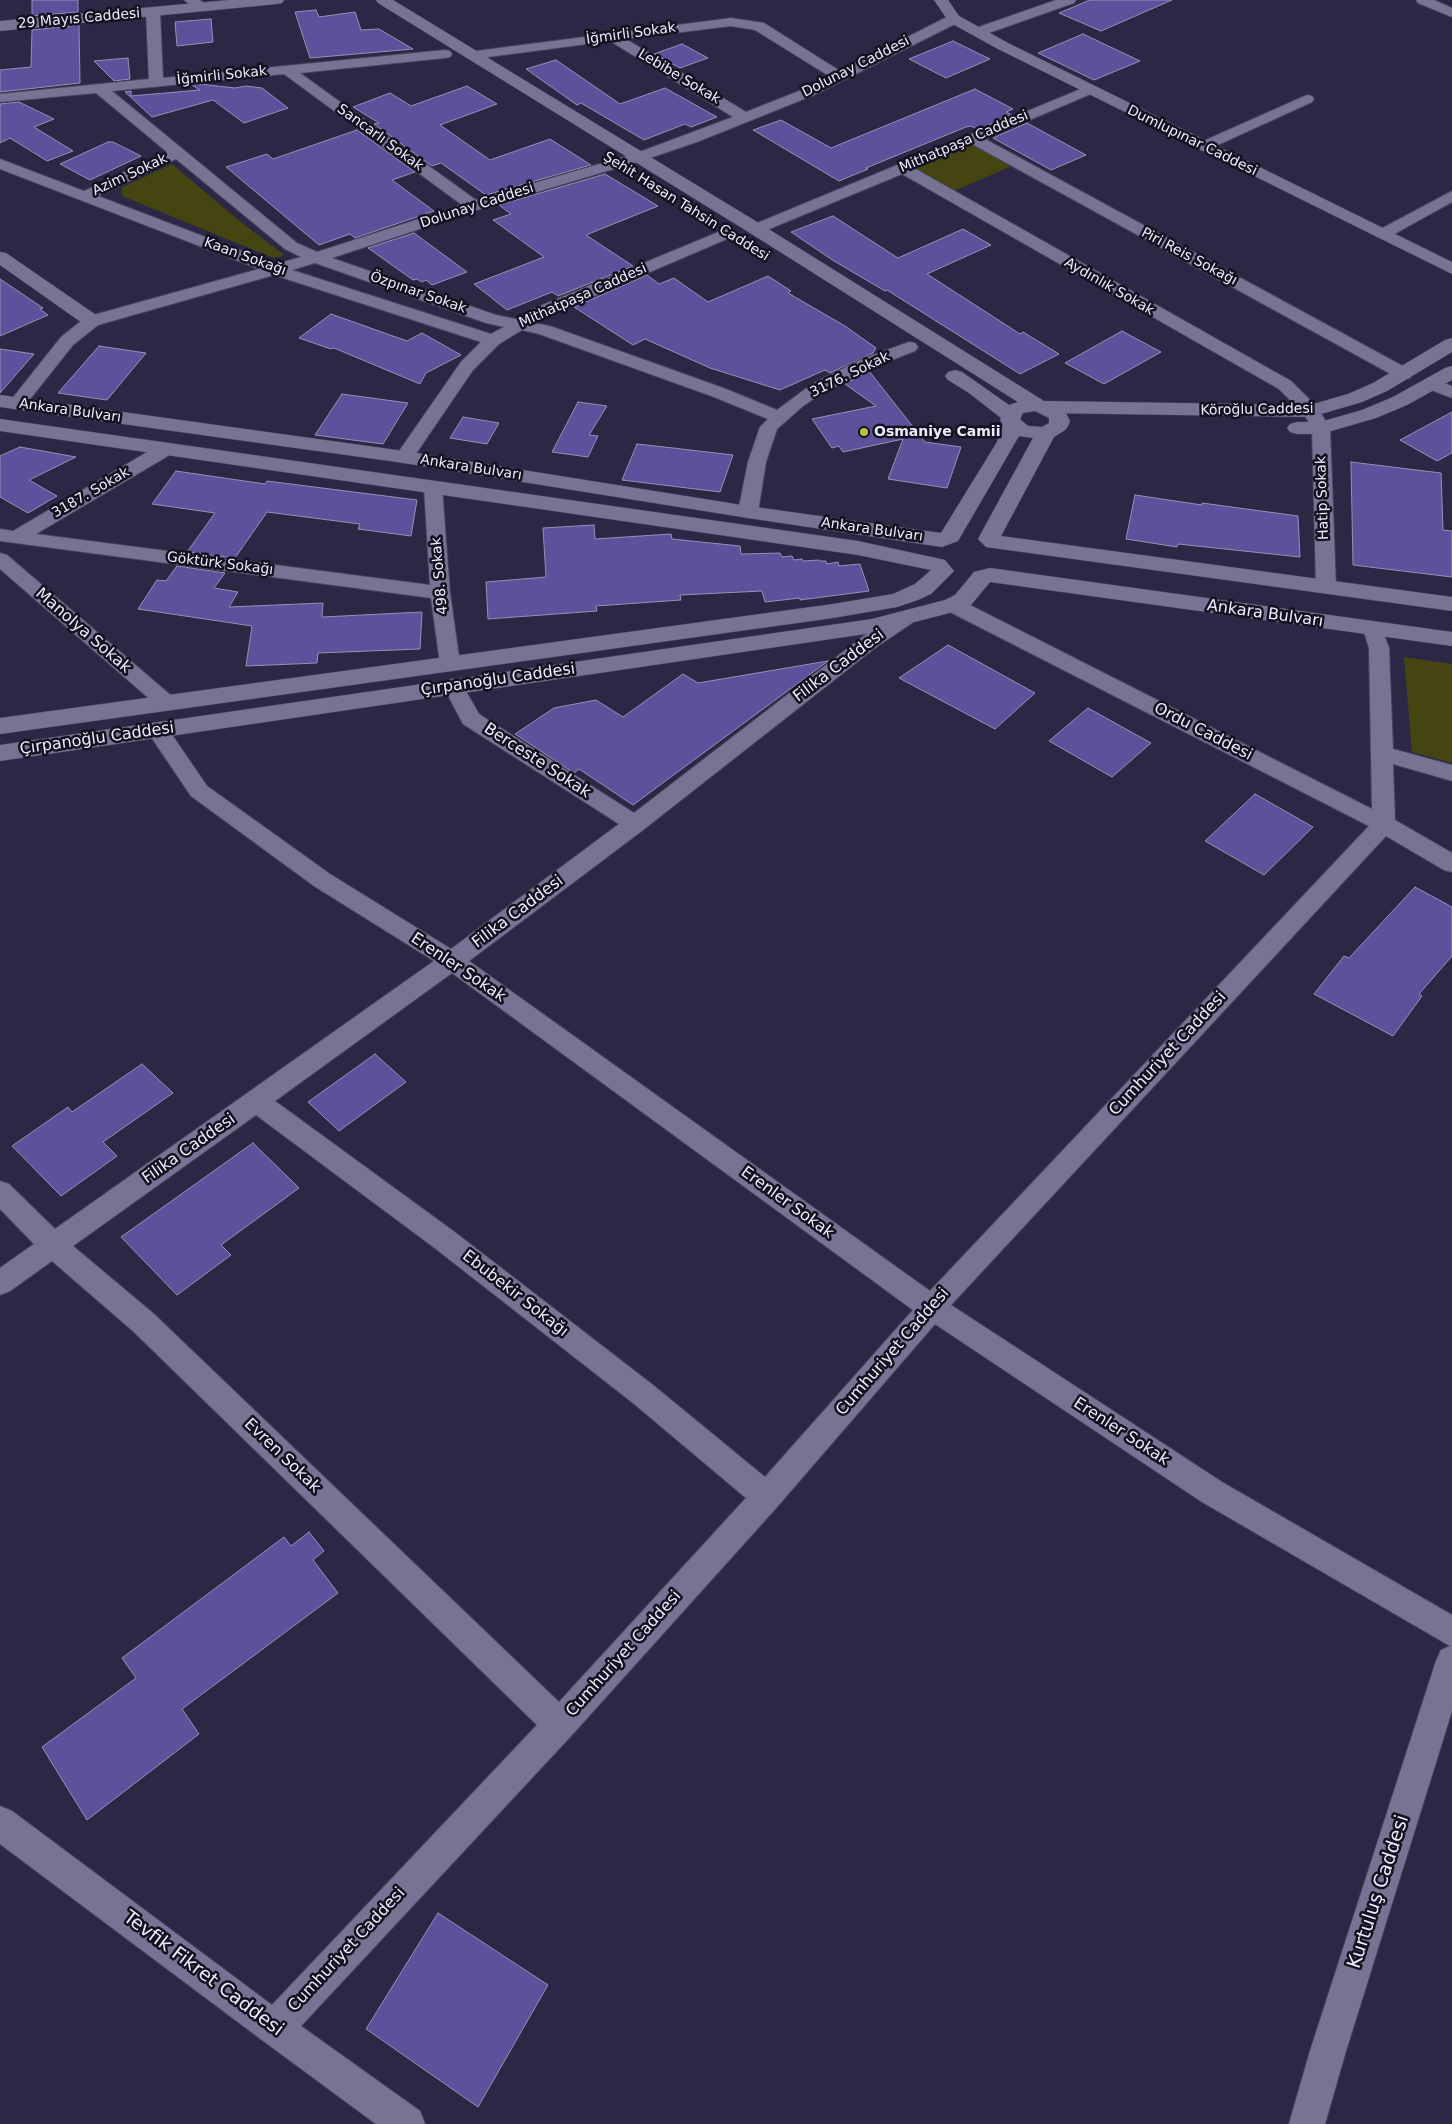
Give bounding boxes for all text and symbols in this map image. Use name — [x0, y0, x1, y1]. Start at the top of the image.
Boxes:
street label: 29 Mayıs Caddesi — [17, 5, 141, 33]
street label: İğmirli Sokak — [585, 19, 677, 49]
street label: Dolunay Caddesi — [800, 33, 912, 101]
street label: Lebibe Sokak — [635, 46, 723, 108]
street label: İğmirli Sokak — [176, 63, 268, 89]
street label: Sancarlı Sokak — [334, 101, 426, 175]
street label: Dumlupınar Caddesi — [1124, 102, 1260, 180]
street label: Mithatpaşa Caddesi — [897, 107, 1031, 177]
street label: Şehit Hasan Tahsin Caddesi — [600, 149, 772, 265]
street label: Azim Sokak — [90, 150, 170, 200]
street label: Dolunay Caddesi — [418, 180, 536, 232]
street label: Piri Reis Sokağı — [1138, 225, 1240, 289]
street label: Kaan Sokağı — [202, 234, 288, 280]
street label: Aydınlık Sokak — [1061, 255, 1157, 319]
street label: Mithatpaşa Caddesi — [516, 260, 650, 332]
street label: Özpınar Sokak — [368, 269, 468, 317]
street label: 3176. Sokak — [807, 348, 893, 402]
street label: Ankara Bulvarı — [18, 396, 122, 426]
street label: Köroğlu Caddesi — [1200, 401, 1314, 419]
place label: Osmaniye Camii — [874, 424, 1000, 440]
marker: Osmaniye Camii — [858, 426, 870, 438]
street label: Ankara Bulvarı — [419, 452, 523, 484]
street label: Hatip Sokak — [1313, 456, 1333, 540]
street label: 3187. Sokak — [49, 464, 133, 522]
street label: Ankara Bulvarı — [820, 515, 924, 545]
street label: 498. Sokak — [428, 537, 452, 615]
street label: Göktürk Sokağı — [166, 549, 274, 579]
street label: Manolya Sokak — [31, 584, 135, 678]
street label: Ankara Bulvarı — [1206, 596, 1324, 632]
street label: Filika Caddesi — [790, 625, 888, 707]
street label: Çırpanoğlu Caddesi — [420, 660, 576, 700]
street label: Ordu Caddesi — [1150, 699, 1256, 765]
street label: Çırpanoğlu Caddesi — [19, 719, 175, 759]
street label: Berceste Sokak — [480, 719, 594, 803]
street label: Filika Caddesi — [469, 871, 567, 953]
street label: Erenler Sokak — [407, 929, 509, 1007]
street label: Cumhuriyet Caddesi — [1105, 988, 1231, 1120]
street label: Filika Caddesi — [139, 1110, 239, 1188]
street label: Erenler Sokak — [737, 1163, 837, 1243]
street label: Ebubekir Sokağı — [458, 1247, 572, 1341]
street label: Cumhuriyet Caddesi — [832, 1284, 954, 1420]
street label: Erenler Sokak — [1070, 1394, 1172, 1470]
street label: Evren Sokak — [240, 1415, 324, 1497]
street label: Cumhuriyet Caddesi — [562, 1587, 686, 1721]
street label: Kurtuluş Caddesi — [1343, 1812, 1415, 1972]
street label: Cumhuriyet Caddesi — [284, 1884, 410, 2016]
street label: Tevfik Fikret Caddesi — [118, 1906, 288, 2042]

